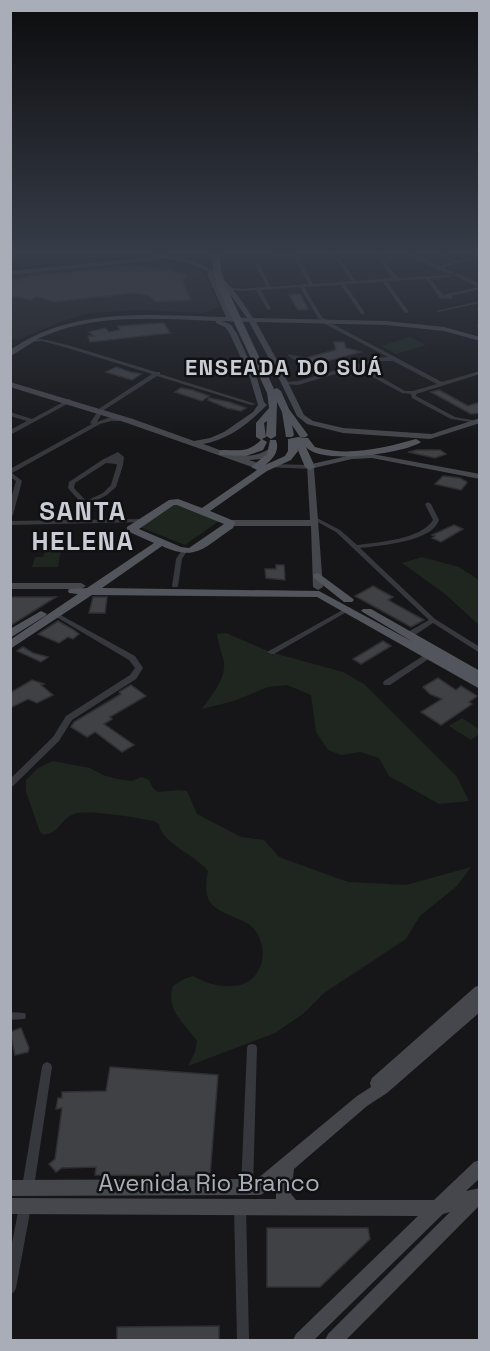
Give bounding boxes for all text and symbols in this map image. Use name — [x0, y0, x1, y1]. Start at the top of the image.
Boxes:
district label: ENSEADA DO SUÁ — [185, 353, 383, 381]
district label: SANTA HELENA — [32, 494, 134, 558]
street label: Avenida Rio Branco — [98, 1167, 320, 1198]

